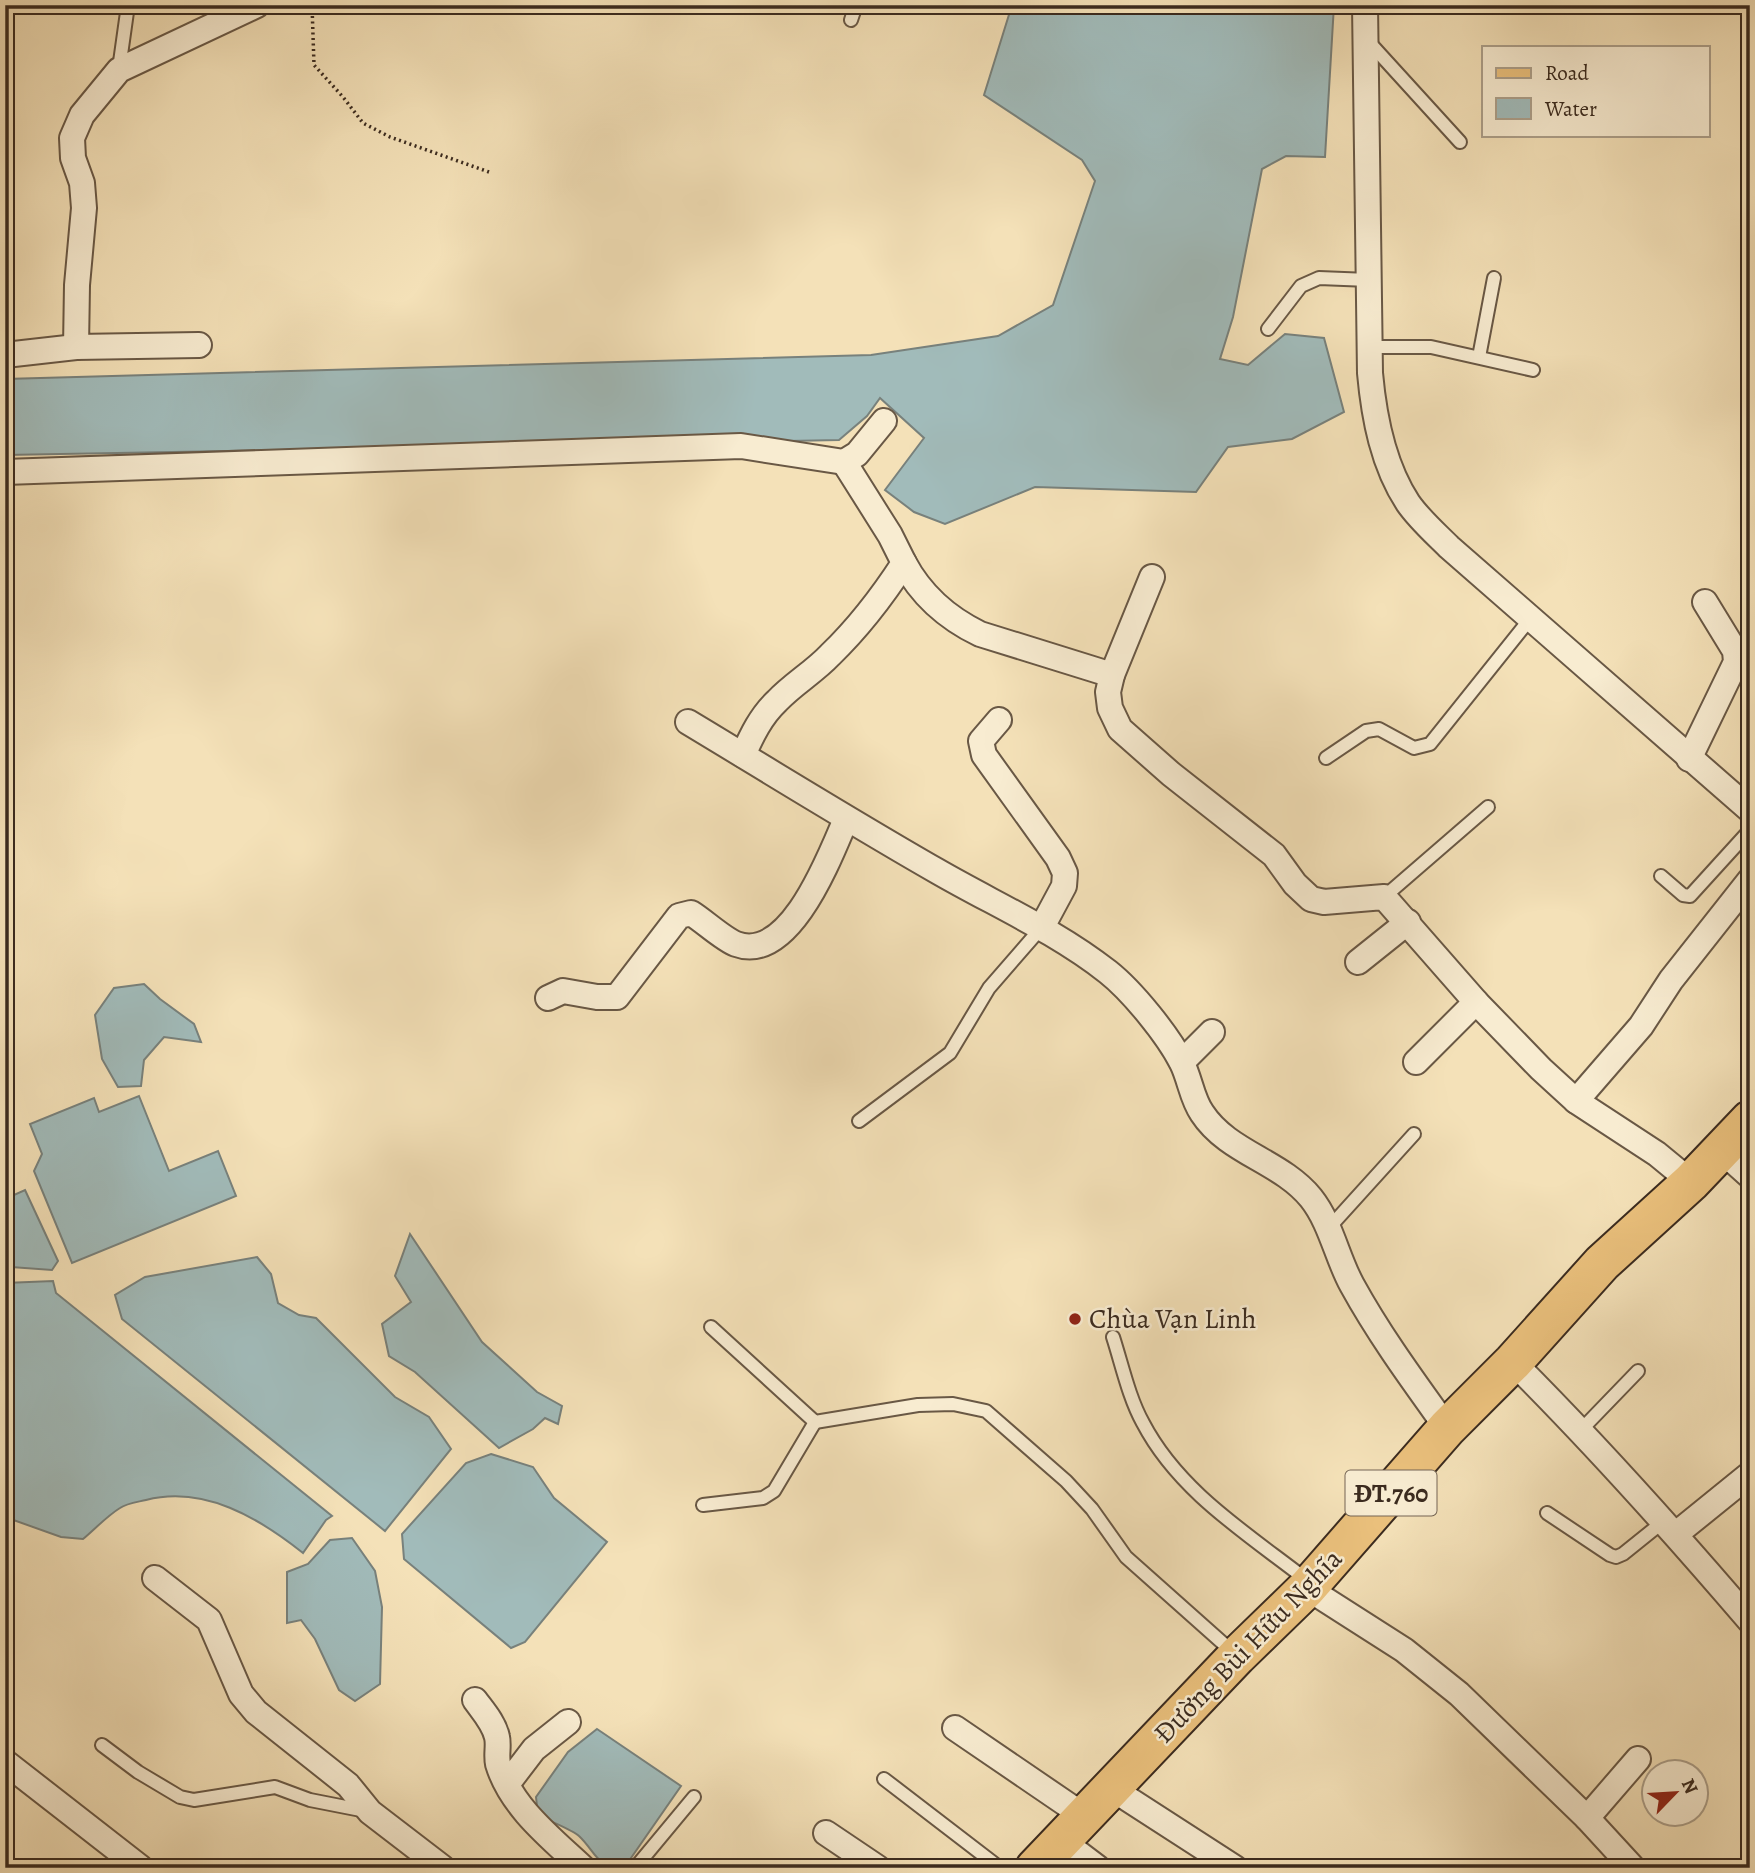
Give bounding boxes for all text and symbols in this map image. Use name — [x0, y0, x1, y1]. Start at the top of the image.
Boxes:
legend — [1482, 46, 1710, 136]
text: Road — [1545, 59, 1589, 87]
text: Water — [1544, 95, 1597, 123]
place label: Chùa Vạn Linh — [1089, 1300, 1256, 1338]
marker: Chùa Vạn Linh — [1067, 1311, 1083, 1327]
road number: ĐT.760 — [1346, 1470, 1436, 1516]
street label: Đường Bùi Hữu Nghĩa — [1145, 1540, 1351, 1752]
north arrow — [1640, 1758, 1710, 1828]
text: N — [1675, 1774, 1704, 1798]

